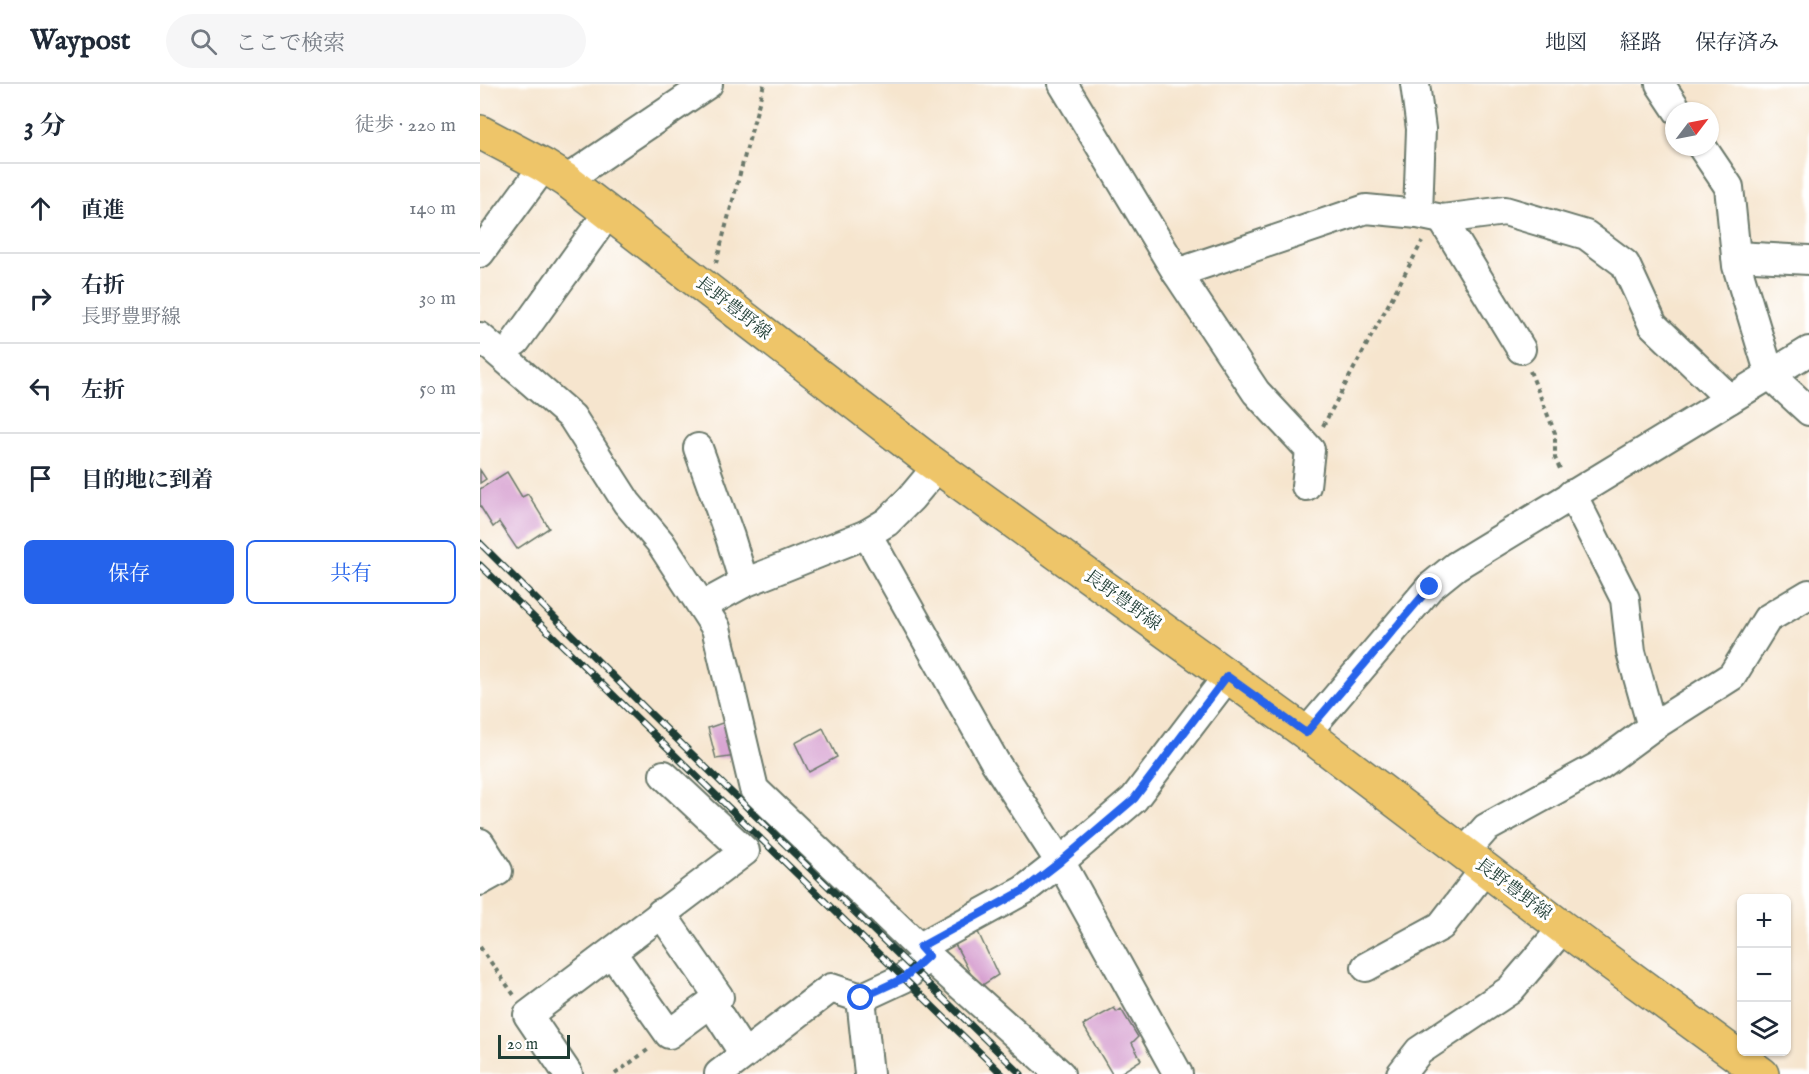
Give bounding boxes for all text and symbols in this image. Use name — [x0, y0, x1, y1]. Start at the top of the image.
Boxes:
search box — [166, 14, 586, 68]
text: Waypost — [30, 24, 130, 59]
icon: search — [187, 25, 220, 58]
text: ここで検索 — [235, 30, 345, 58]
text: 地図 — [1545, 30, 1587, 57]
text: 経路 — [1620, 30, 1662, 57]
text: 保存済み — [1695, 30, 1779, 57]
north arrow — [1665, 102, 1719, 156]
text: 3 分 — [24, 110, 65, 143]
text: 徒歩 · 220 m — [354, 113, 456, 138]
icon: ahead — [24, 192, 57, 225]
text: 140 m — [409, 196, 456, 221]
text: 直進 — [81, 197, 125, 225]
text: 右折 — [81, 272, 125, 300]
street label: 長野豊野線 — [690, 272, 776, 346]
icon: right — [24, 282, 57, 315]
text: 30 m — [419, 286, 456, 311]
text: 長野豊野線 — [81, 305, 181, 330]
icon: left — [24, 372, 57, 405]
text: 50 m — [419, 376, 456, 401]
text: 左折 — [81, 377, 125, 405]
icon: arrive — [24, 462, 57, 495]
text: 目的地に到着 — [81, 467, 213, 495]
button: 保存 — [24, 540, 234, 604]
button: 共有 — [246, 540, 456, 604]
street label: 長野豊野線 — [1079, 565, 1165, 637]
route end — [1416, 573, 1442, 599]
street label: 長野豊野線 — [1470, 854, 1556, 926]
map controls — [1737, 894, 1791, 1056]
button: + — [1737, 894, 1791, 948]
button: − — [1737, 948, 1791, 1002]
route start — [847, 984, 873, 1010]
button: layers — [1737, 1002, 1791, 1056]
scale bar — [498, 1032, 570, 1060]
text: 20 m — [507, 1035, 538, 1055]

